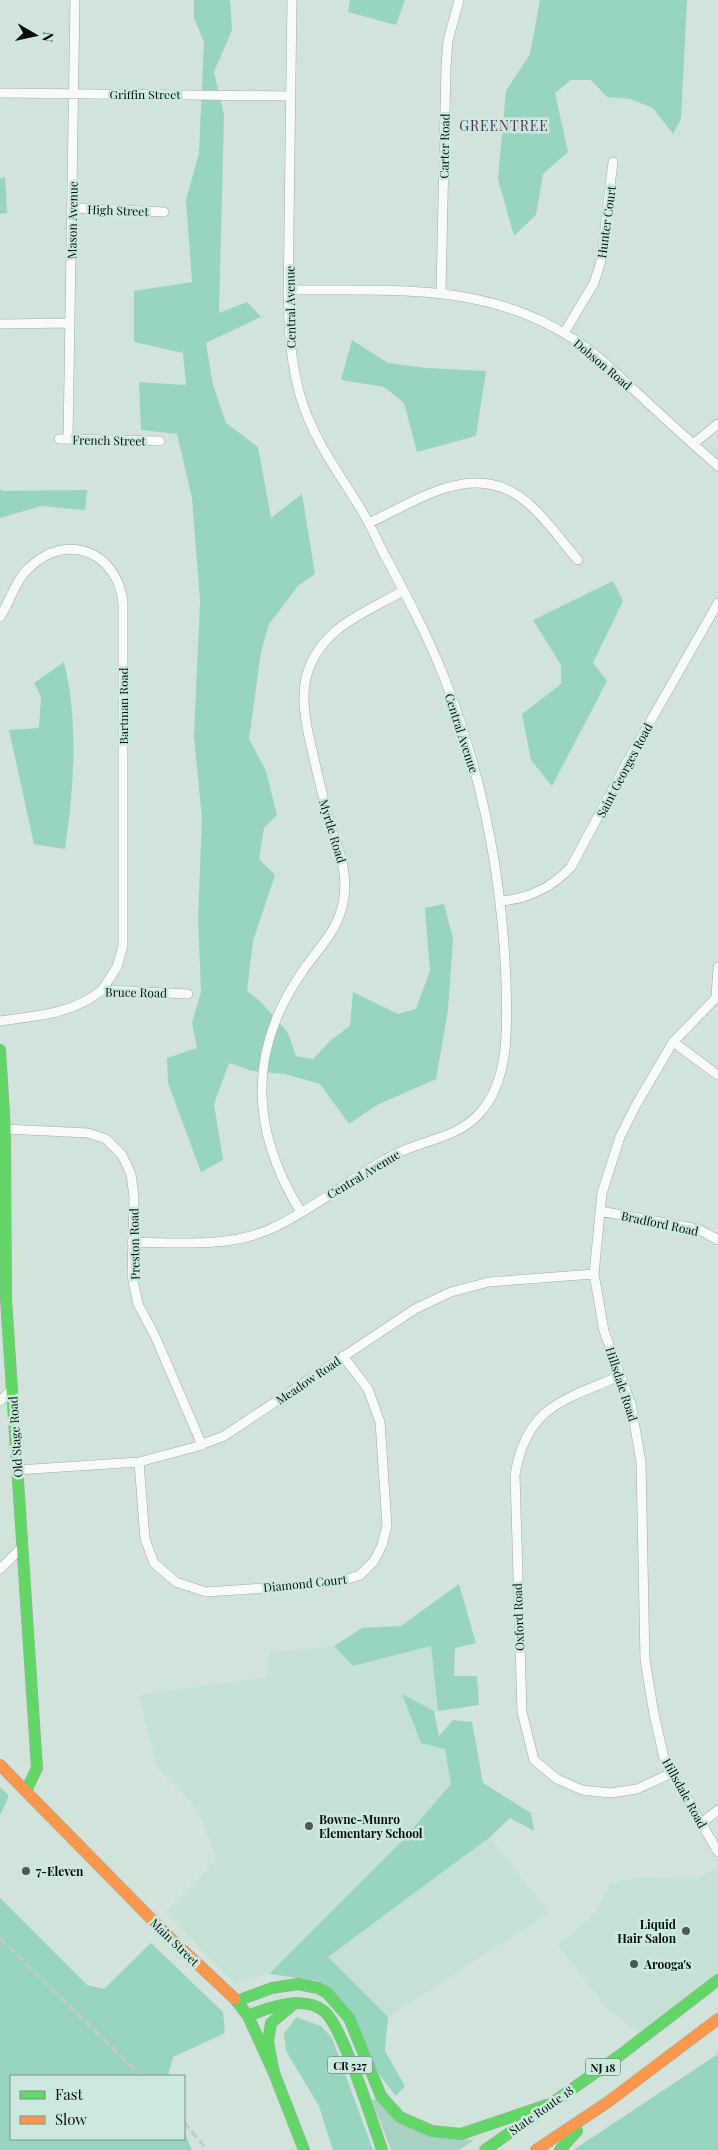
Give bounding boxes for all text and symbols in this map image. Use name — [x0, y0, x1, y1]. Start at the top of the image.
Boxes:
north arrow — [10, 10, 60, 60]
text: N — [38, 31, 59, 44]
street label: Griffin Street — [110, 86, 181, 102]
street label: Carter Road — [435, 113, 453, 179]
district label: GREENTREE — [459, 116, 549, 135]
street label: Mason Avenue — [63, 181, 81, 259]
street label: Hunter Court — [593, 184, 619, 259]
street label: High Street — [87, 201, 150, 219]
street label: Central Avenue — [281, 266, 299, 348]
street label: Dobson Road — [571, 335, 636, 393]
street label: French Street — [72, 431, 147, 449]
street label: Bartman Road — [115, 667, 131, 745]
street label: Central Avenue — [442, 691, 482, 775]
street label: Saint Georges Road — [592, 720, 656, 820]
street label: Myrtle Road — [316, 797, 350, 865]
street label: Bruce Road — [105, 983, 167, 1001]
street label: Central Avenue — [323, 1146, 403, 1202]
street label: Bradford Road — [620, 1207, 700, 1239]
street label: Preston Road — [125, 1208, 143, 1280]
street label: Hillsdale Road — [602, 1345, 642, 1423]
street label: Meadow Road — [272, 1352, 344, 1408]
street label: Old Stage Road — [4, 1396, 26, 1478]
street label: Diamond Court — [262, 1571, 348, 1595]
street label: Oxford Road — [509, 1583, 527, 1651]
street label: Hillsdale Road — [659, 1755, 711, 1831]
place label: Bowne-Munro Elementary School — [319, 1811, 423, 1841]
marker: Bowne-Munro Elementary School — [303, 1820, 315, 1832]
place label: 7-Eleven — [36, 1863, 84, 1879]
marker: 7-Eleven — [20, 1865, 32, 1877]
street label: Main Street — [147, 1915, 203, 1970]
place label: Liquid Hair Salon — [617, 1916, 677, 1946]
marker: Liquid Hair Salon — [680, 1925, 692, 1937]
place label: Arooga's — [643, 1956, 692, 1972]
marker: Arooga's — [628, 1958, 640, 1970]
road number: CR 527 — [328, 2056, 372, 2074]
road number: NJ 18 — [586, 2058, 620, 2076]
legend — [10, 2075, 185, 2140]
street label: State Route 18 — [506, 2082, 576, 2138]
text: Fast — [55, 2084, 84, 2104]
text: Slow — [55, 2109, 87, 2129]

